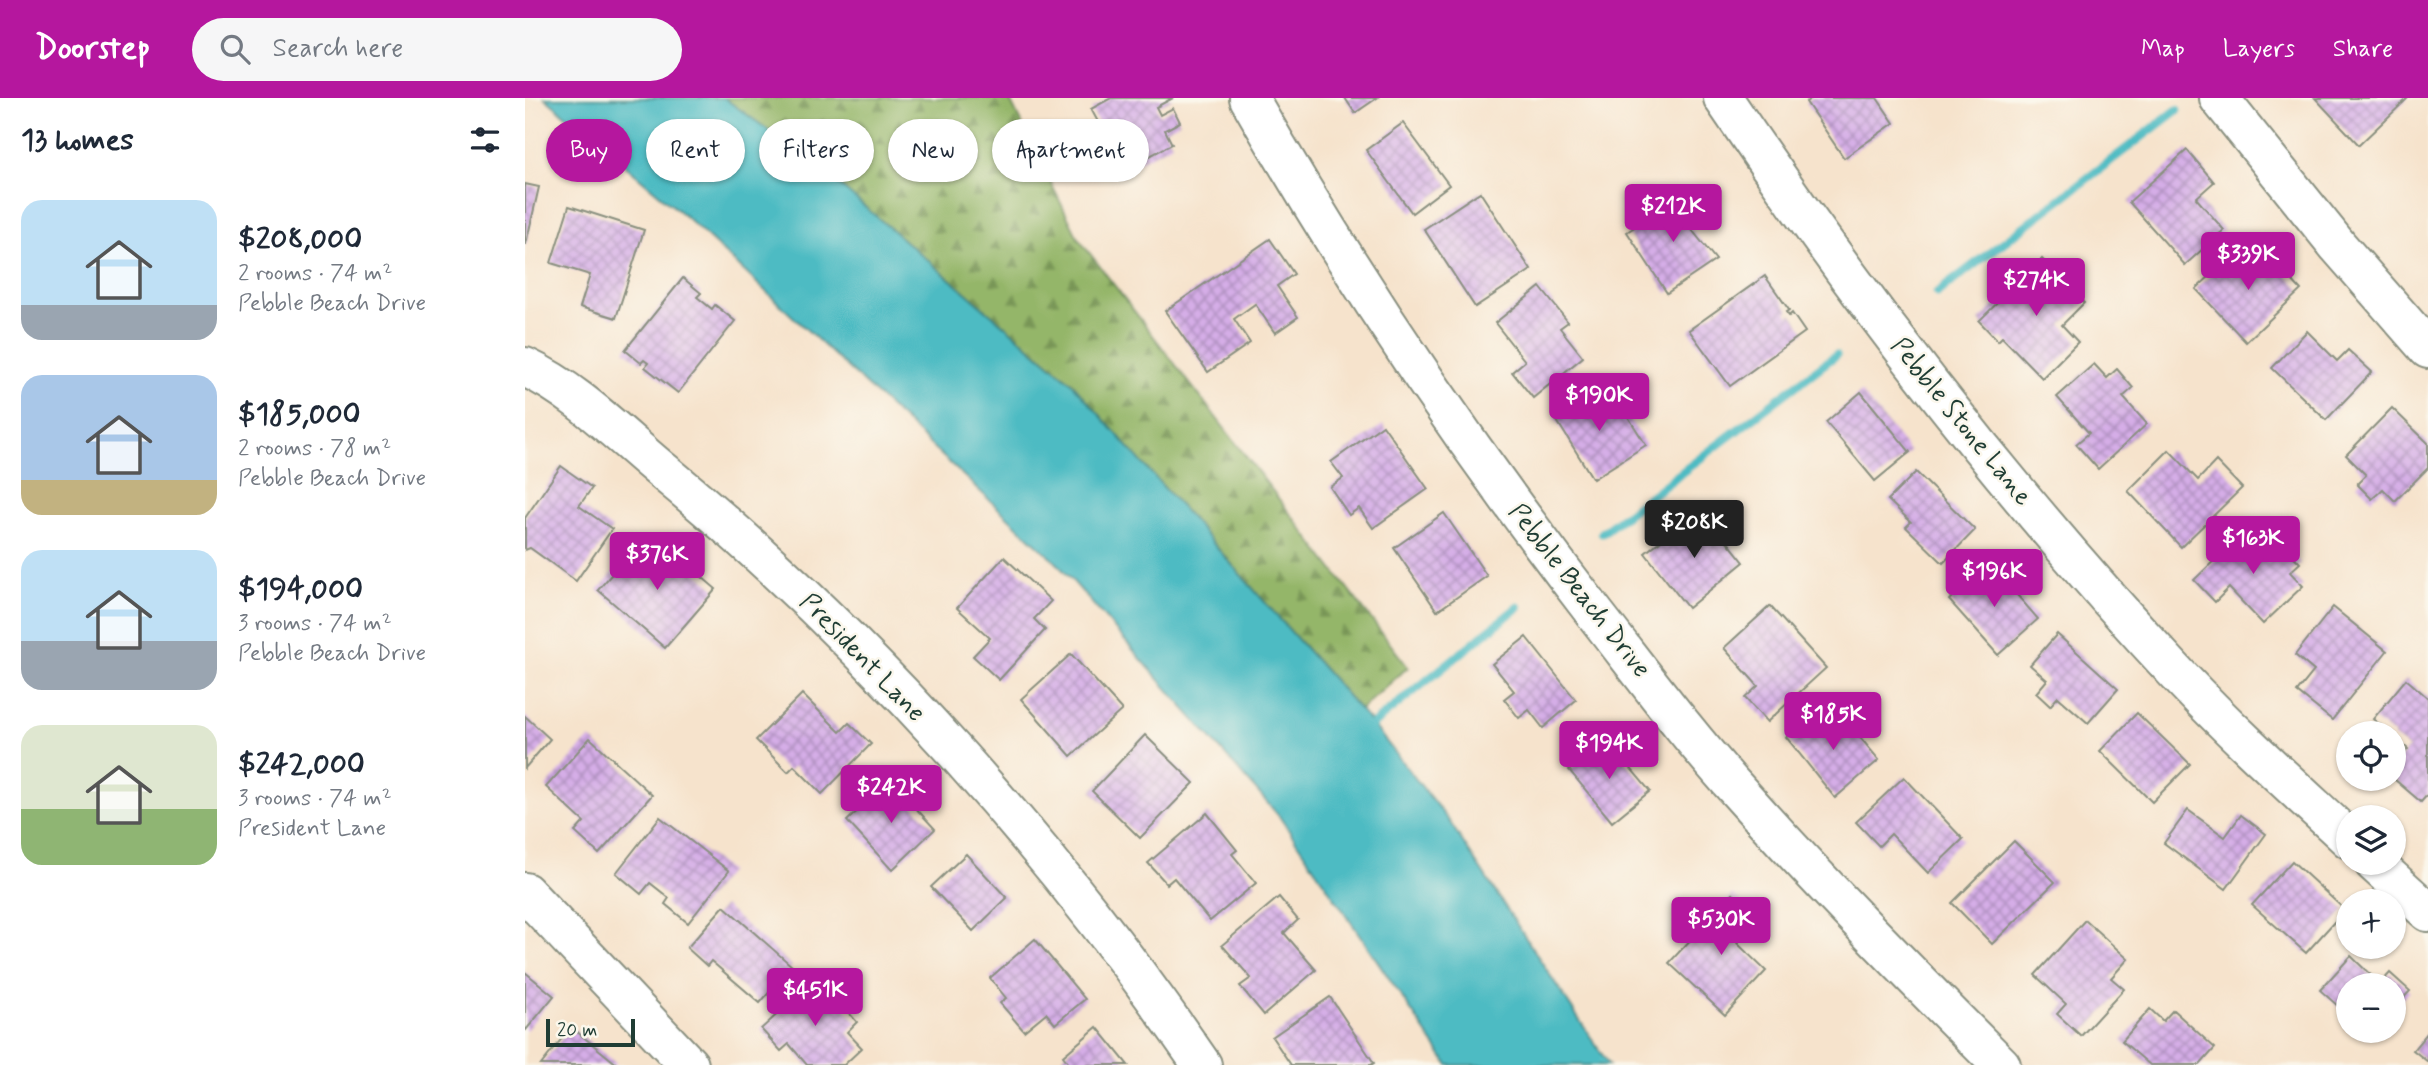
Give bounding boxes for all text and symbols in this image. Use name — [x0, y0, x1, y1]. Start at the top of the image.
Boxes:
search box — [192, 18, 682, 81]
text: Doorstep — [35, 27, 150, 71]
icon: search — [216, 30, 254, 68]
text: Search here — [272, 32, 403, 66]
text: Map — [2141, 34, 2185, 65]
text: Layers — [2223, 34, 2295, 65]
text: Share — [2333, 34, 2393, 65]
chip: Buy — [546, 119, 632, 182]
chip: Rent — [646, 119, 745, 182]
chip: Filters — [759, 119, 874, 182]
chip: New — [888, 119, 978, 182]
chip: Apartment — [992, 119, 1149, 182]
text: 13 homes — [21, 121, 134, 160]
icon: filters — [466, 121, 504, 159]
pin: $212K — [1624, 184, 1722, 244]
text: $212K — [1641, 192, 1705, 222]
text: $208,000 — [238, 220, 362, 259]
icon: home — [77, 228, 161, 312]
pin: $339K — [2199, 232, 2297, 292]
text: $339K — [2217, 240, 2279, 270]
pin: $274K — [1987, 258, 2085, 318]
text: 2 rooms · 74 m² — [238, 259, 393, 289]
text: $274K — [2003, 266, 2069, 296]
text: Pebble Beach Drive — [238, 289, 426, 319]
street label: Pebble Stone Lane — [1883, 331, 2039, 513]
pin: $190K — [1550, 374, 1648, 433]
text: $190K — [1565, 381, 1633, 411]
text: $185,000 — [238, 395, 361, 434]
icon: home — [77, 403, 161, 487]
text: 2 rooms · 78 m² — [238, 434, 391, 464]
text: Pebble Beach Drive — [238, 464, 426, 494]
street label: Pebble Beach Drive — [1500, 497, 1658, 685]
pin: $208K — [1645, 500, 1743, 560]
text: $208K — [1661, 508, 1727, 538]
pin: $163K — [2204, 517, 2302, 576]
text: $163K — [2222, 524, 2284, 554]
pin: $376K — [608, 532, 706, 592]
text: $376K — [626, 540, 688, 570]
pin: $196K — [1945, 550, 2043, 609]
text: $196K — [1962, 557, 2026, 587]
text: $194,000 — [238, 570, 363, 609]
icon: home — [77, 578, 161, 662]
street label: President Lane — [792, 586, 932, 730]
text: 3 rooms · 74 m² — [238, 609, 392, 639]
text: Pebble Beach Drive — [238, 639, 426, 669]
pin: $185K — [1784, 692, 1882, 752]
text: $185K — [1800, 700, 1866, 730]
map controls — [2336, 721, 2406, 1043]
button: locate — [2336, 721, 2406, 791]
pin: $194K — [1560, 722, 1658, 781]
text: $194K — [1575, 729, 1643, 759]
text: $242,000 — [238, 745, 365, 784]
icon: home — [77, 753, 161, 837]
pin: $242K — [842, 766, 940, 825]
text: $242K — [857, 773, 925, 803]
text: 3 rooms · 74 m² — [238, 784, 392, 814]
button: layers — [2336, 805, 2406, 875]
text: President Lane — [238, 814, 386, 844]
button: + — [2336, 889, 2406, 959]
pin: $530K — [1672, 898, 1770, 957]
text: $530K — [1687, 905, 1755, 935]
pin: $451K — [766, 968, 864, 1028]
button: − — [2336, 973, 2406, 1043]
text: $451K — [783, 976, 847, 1006]
scale bar — [546, 1016, 635, 1048]
text: 20 m — [557, 1018, 597, 1043]

